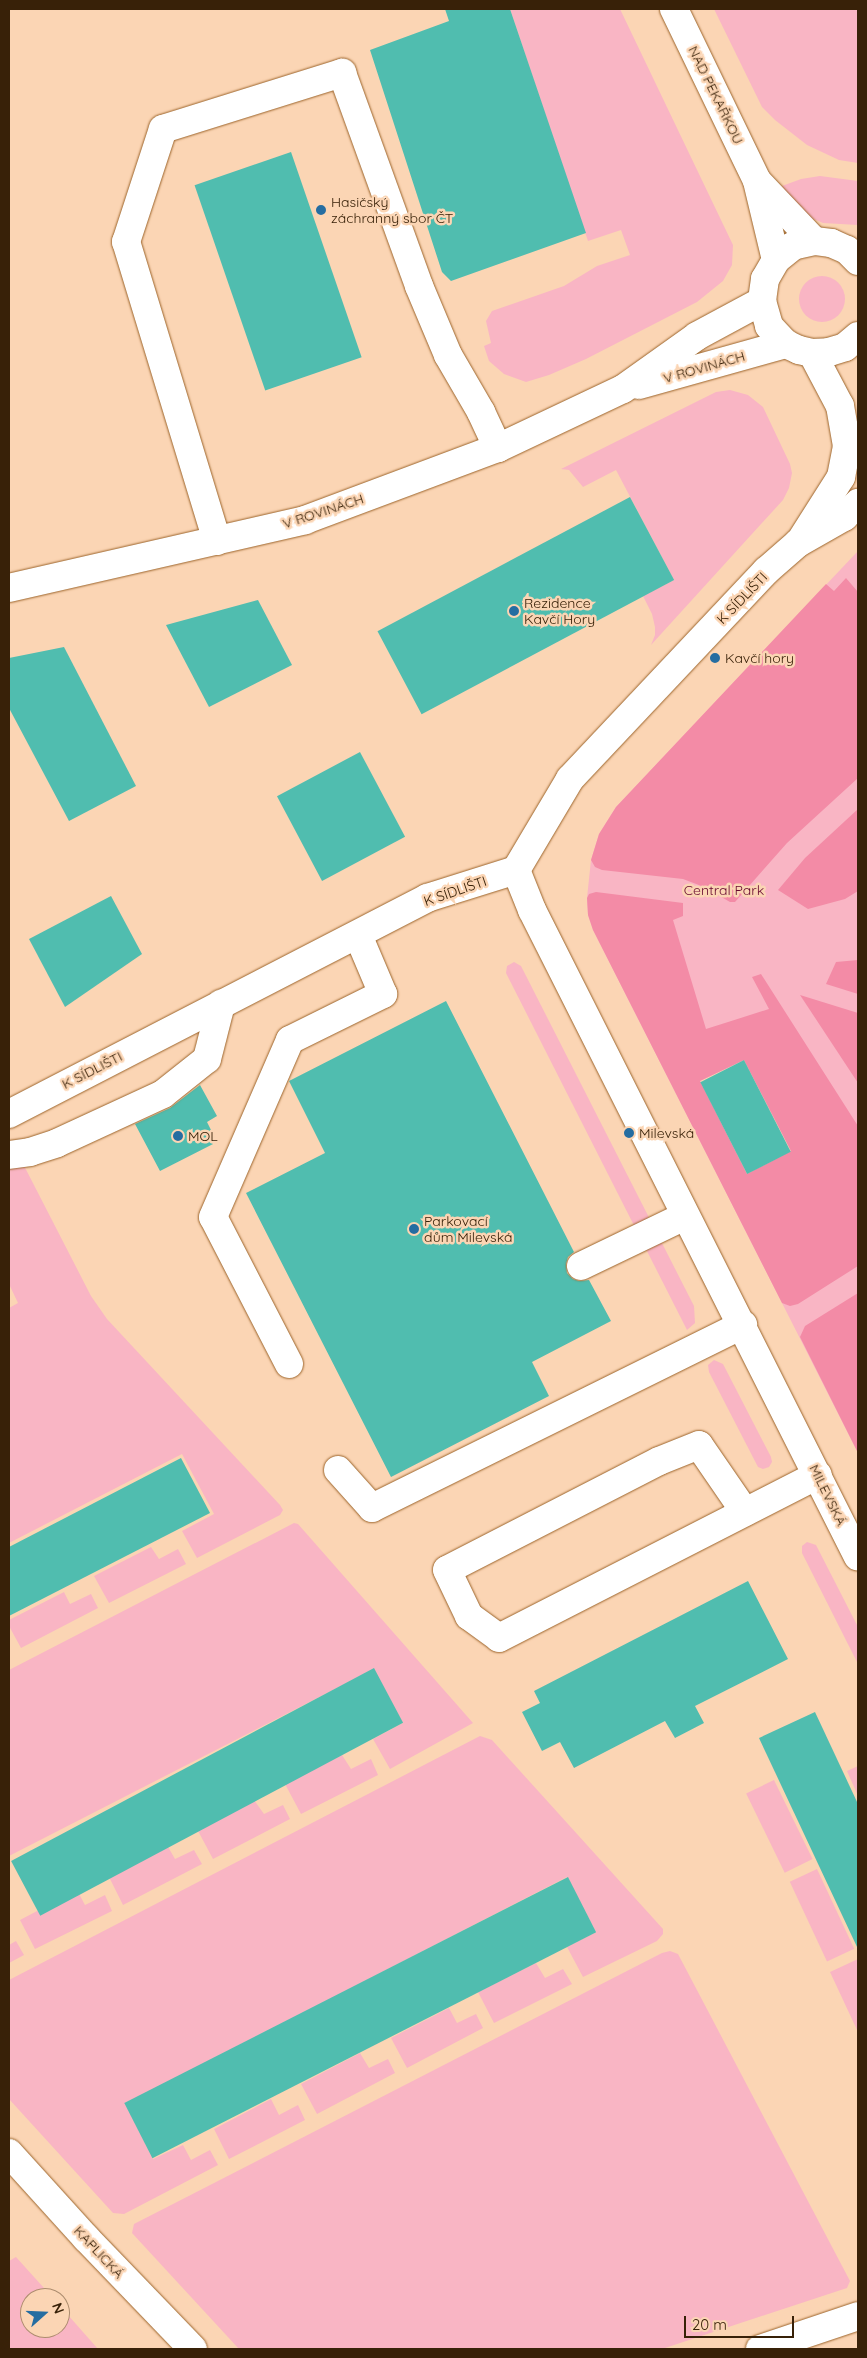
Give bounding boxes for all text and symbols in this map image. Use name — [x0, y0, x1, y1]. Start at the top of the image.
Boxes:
street label: NAD PEKAŘKOU — [685, 43, 747, 147]
place label: Hasičský záchranný sbor ČT — [331, 194, 453, 226]
marker: Hasičský záchranný sbor ČT — [315, 204, 327, 216]
street label: V ROVINÁCH — [661, 347, 747, 387]
street label: V ROVINÁCH — [280, 490, 366, 532]
street label: K SÍDLIŠTI — [713, 569, 771, 627]
place label: Rezidence Kavčí Hory — [524, 595, 595, 628]
marker: Rezidence Kavčí Hory — [508, 605, 520, 617]
place label: Kavčí hory — [725, 650, 794, 666]
marker: Kavčí hory — [709, 652, 721, 664]
street label: K SÍDLIŠTI — [421, 872, 489, 910]
park label: Central Park — [684, 882, 764, 898]
street label: K SÍDLIŠTI — [59, 1048, 125, 1092]
place label: Milevská — [639, 1125, 694, 1141]
marker: Milevská — [623, 1127, 635, 1139]
place label: MOL — [188, 1128, 218, 1144]
marker: MOL — [172, 1130, 184, 1142]
place label: Parkovací dům Milevská — [424, 1213, 513, 1246]
marker: Parkovací dům Milevská — [408, 1223, 420, 1235]
street label: MILEVSKÁ — [806, 1462, 850, 1528]
street label: KAPLICKÁ — [71, 2222, 127, 2282]
north arrow — [20, 2288, 70, 2338]
text: N — [48, 2300, 68, 2316]
scale bar — [687, 2306, 797, 2338]
text: 20 m — [692, 2315, 727, 2334]

